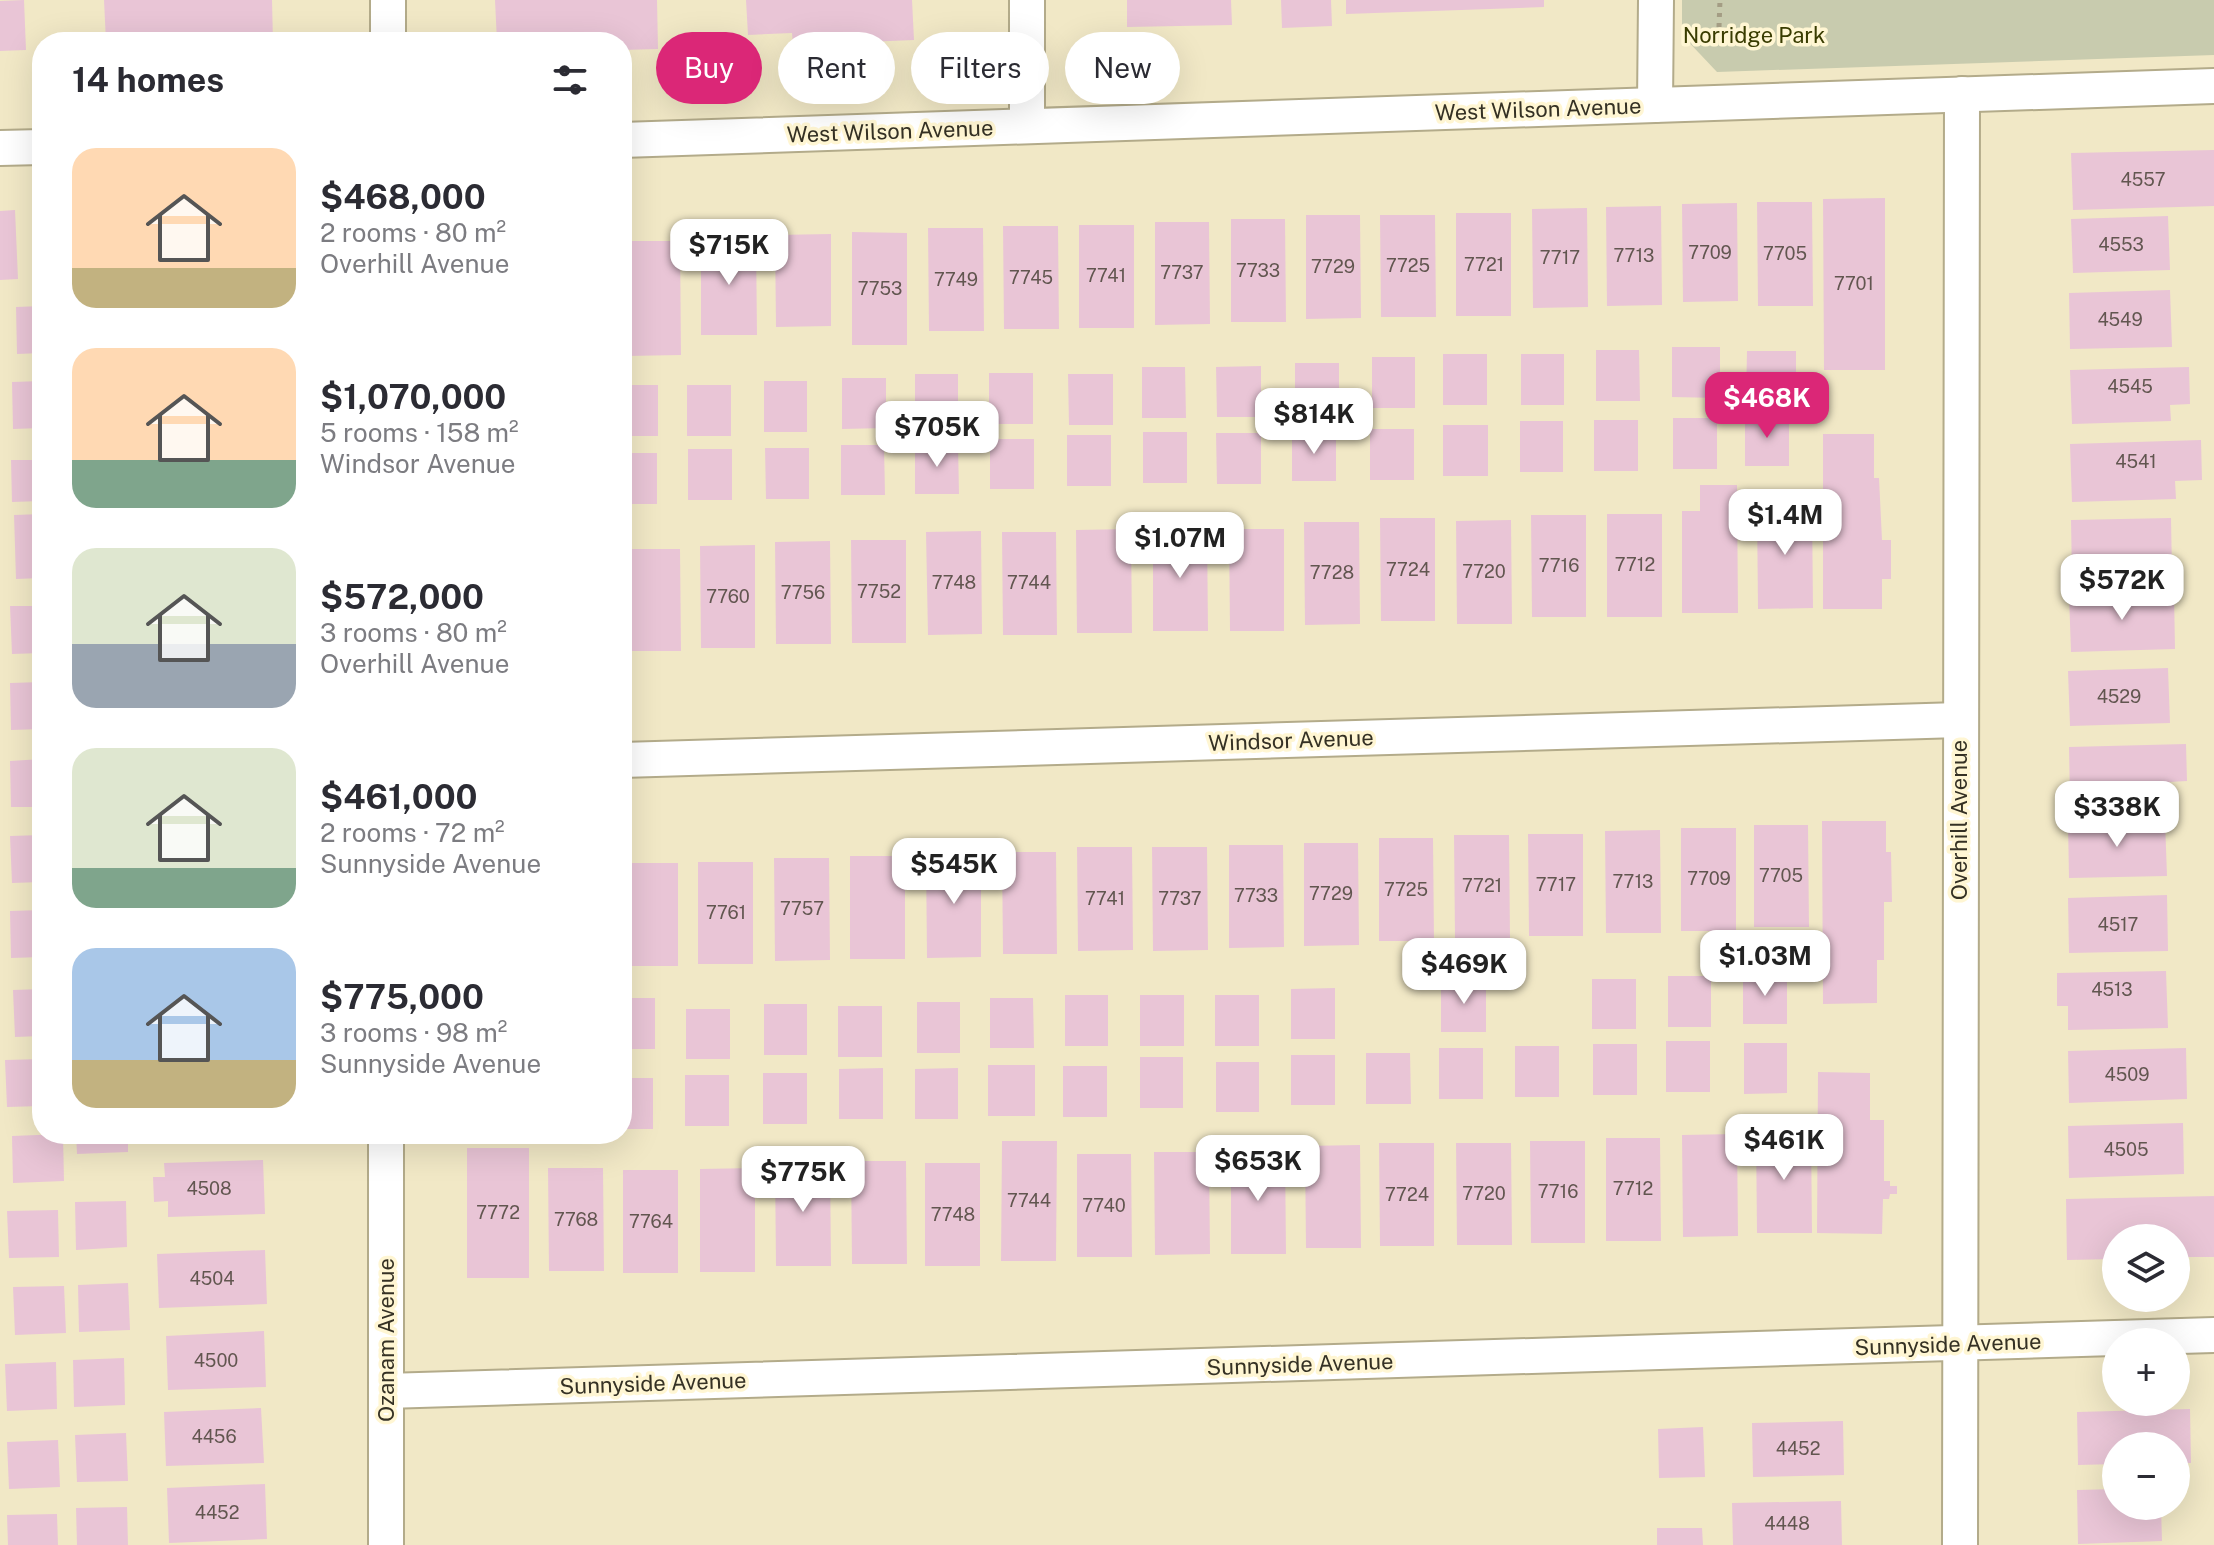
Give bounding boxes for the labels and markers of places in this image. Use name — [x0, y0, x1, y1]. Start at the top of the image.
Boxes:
pin: $715K — [673, 219, 785, 287]
pin: $468K — [1711, 372, 1823, 440]
pin: $814K — [1258, 388, 1370, 456]
pin: $705K — [881, 401, 993, 469]
pin: $1.4M — [1729, 489, 1841, 557]
pin: $1.07M — [1115, 512, 1245, 580]
pin: $572K — [2066, 554, 2178, 622]
pin: $338K — [2061, 781, 2173, 849]
pin: $545K — [898, 838, 1010, 906]
pin: $1.03M — [1700, 930, 1830, 998]
pin: $469K — [1408, 938, 1520, 1006]
pin: $461K — [1728, 1114, 1840, 1182]
pin: $653K — [1202, 1135, 1314, 1203]
pin: $775K — [747, 1146, 859, 1214]

